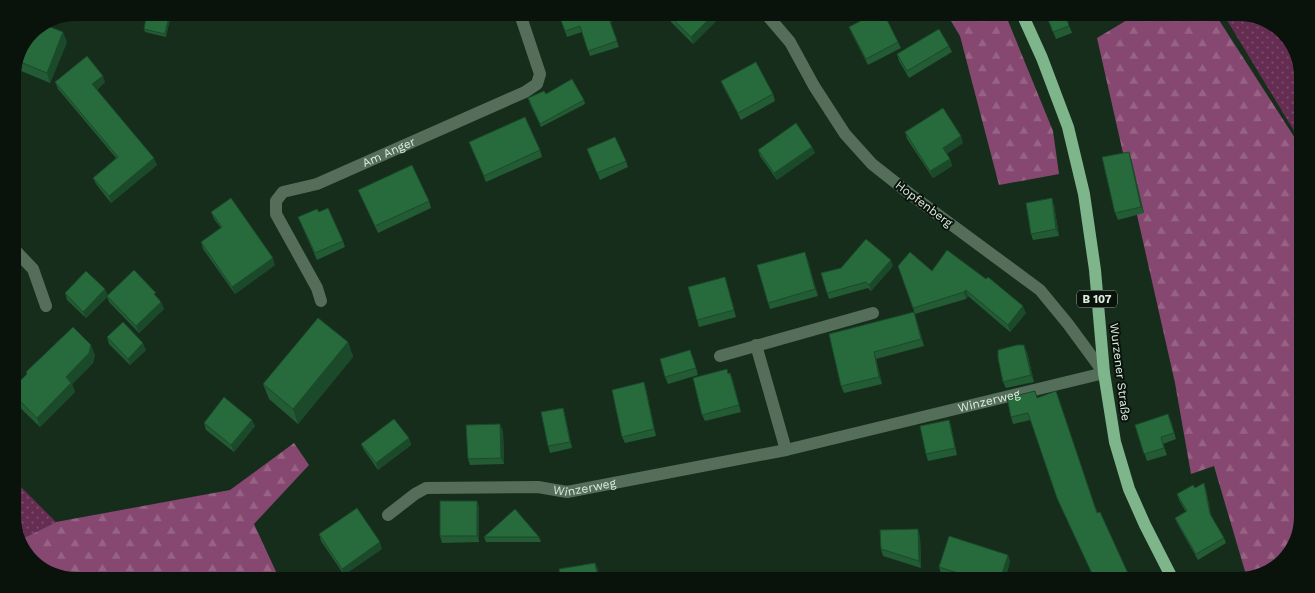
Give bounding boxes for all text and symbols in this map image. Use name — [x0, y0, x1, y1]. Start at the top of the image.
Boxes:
street label: Am Anger — [360, 134, 418, 170]
street label: Hopfenberg — [893, 178, 956, 230]
road number: B 107 — [1077, 290, 1117, 308]
street label: Wurzener Straße — [1107, 322, 1133, 422]
street label: Winzerweg — [956, 386, 1022, 415]
street label: Winzerweg — [552, 476, 618, 499]

